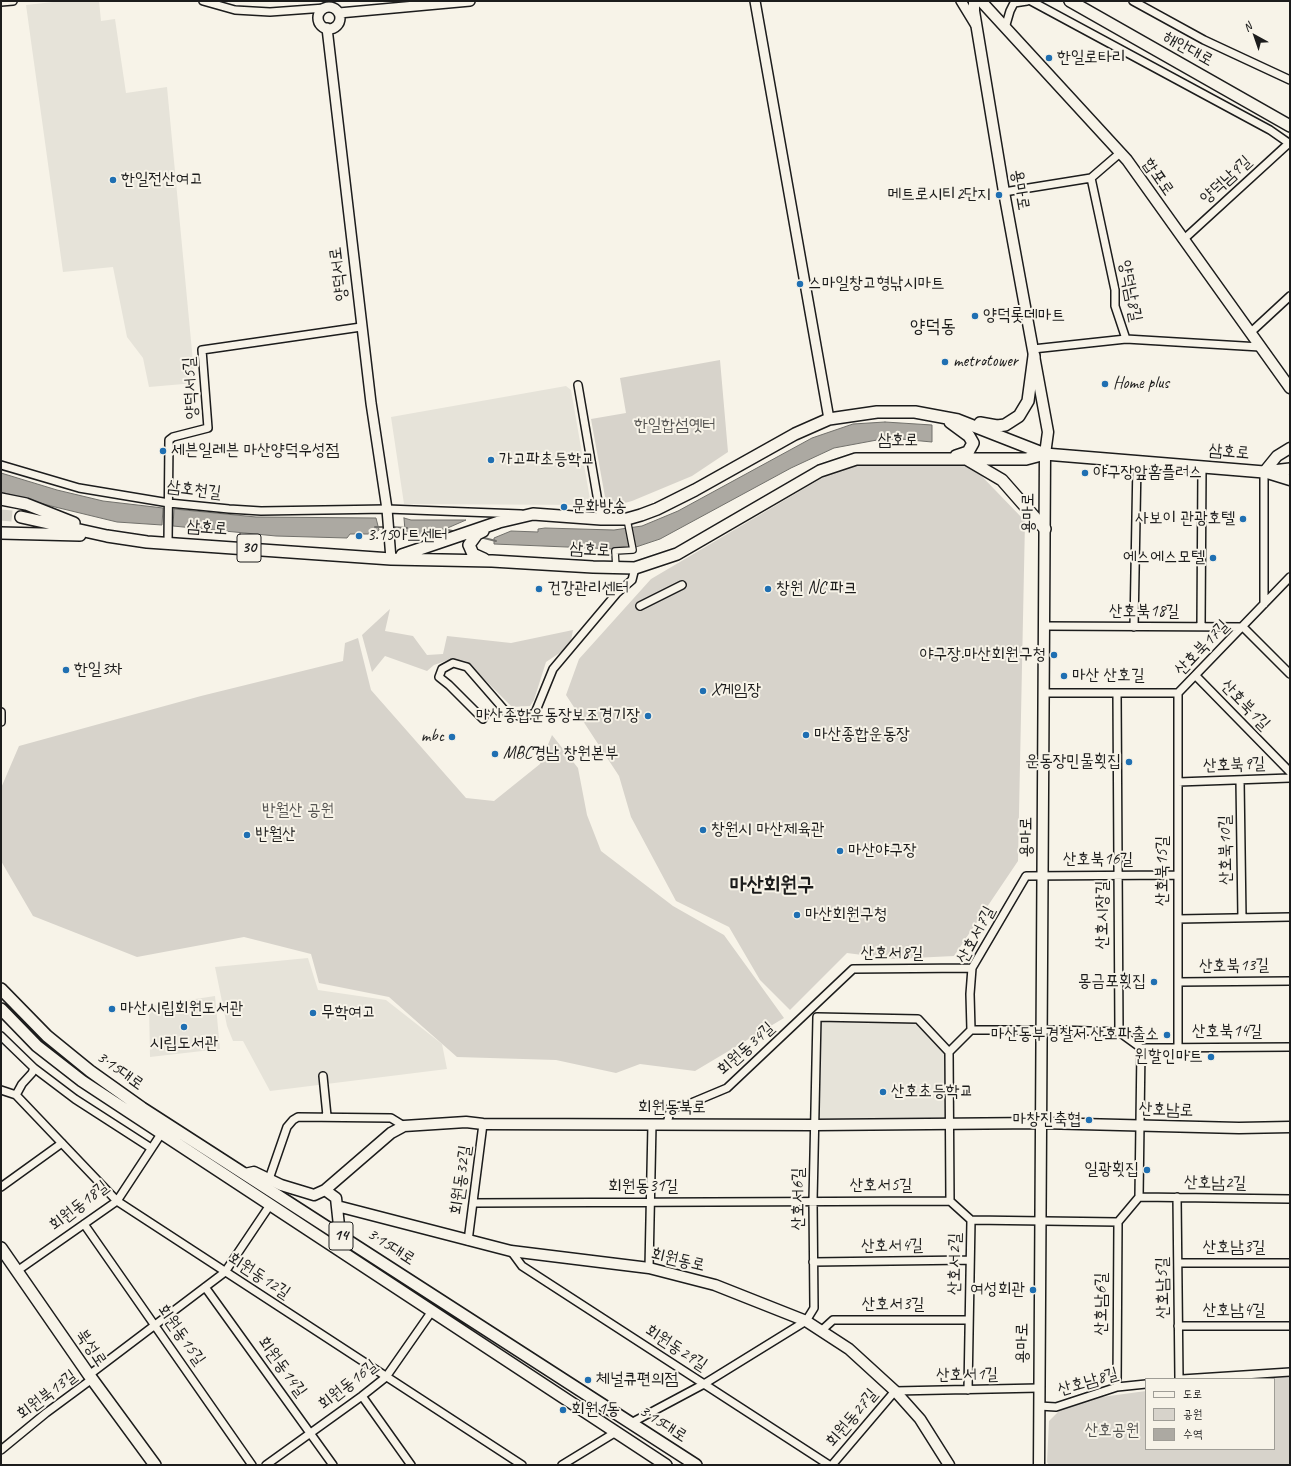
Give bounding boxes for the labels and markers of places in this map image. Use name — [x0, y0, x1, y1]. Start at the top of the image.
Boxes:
place label: 한일로타리 — [1057, 48, 1125, 68]
marker: 한일로타리 — [1044, 53, 1054, 63]
place label: 한일전산여고 — [121, 170, 203, 190]
marker: 한일전산여고 — [108, 175, 118, 185]
place label: 메트로시티2단지 — [888, 185, 991, 205]
marker: 메트로시티2단지 — [994, 190, 1004, 200]
place label: 스마일창고형낚시마트 — [808, 274, 945, 294]
marker: 스마일창고형낚시마트 — [795, 279, 805, 289]
place label: 양덕롯데마트 — [983, 306, 1065, 326]
marker: 양덕롯데마트 — [970, 311, 980, 321]
place label: metrotower — [953, 352, 1018, 372]
marker: metrotower — [940, 357, 950, 367]
place label: Home plus — [1113, 374, 1169, 394]
marker: Home plus — [1100, 379, 1110, 389]
place label: 세븐일레븐 마산양덕우성점 — [171, 441, 339, 461]
marker: 세븐일레븐 마산양덕우성점 — [158, 446, 168, 456]
place label: 가고파초등학교 — [499, 450, 595, 470]
marker: 가고파초등학교 — [486, 455, 496, 465]
place label: 야구장앞홈플러스 — [1093, 463, 1202, 483]
marker: 야구장앞홈플러스 — [1080, 468, 1090, 478]
place label: 문화방송 — [572, 497, 627, 517]
marker: 문화방송 — [559, 502, 569, 512]
place label: 사보이 관광호텔 — [1135, 509, 1235, 529]
marker: 사보이 관광호텔 — [1238, 514, 1248, 524]
place label: 3.15아트센터 — [367, 526, 448, 546]
marker: 3.15아트센터 — [354, 531, 364, 541]
place label: 에스에스모텔 — [1123, 548, 1205, 568]
marker: 에스에스모텔 — [1208, 553, 1218, 563]
place label: 건강관리센터 — [547, 579, 629, 599]
place label: 창원 NC 파크 — [776, 579, 857, 599]
marker: 건강관리센터 — [534, 584, 544, 594]
marker: 창원 NC 파크 — [763, 584, 773, 594]
place label: 야구장.마산회원구청 — [920, 645, 1046, 665]
marker: 야구장.마산회원구청 — [1049, 650, 1059, 660]
place label: 한일3차 — [74, 660, 123, 680]
marker: 한일3차 — [61, 665, 71, 675]
place label: 마산 산호길 — [1072, 666, 1145, 686]
marker: 마산 산호길 — [1059, 671, 1069, 681]
place label: X게임장 — [711, 681, 761, 701]
marker: X게임장 — [698, 686, 708, 696]
place label: 마산종합운동장보조경기장 — [476, 706, 640, 726]
marker: 마산종합운동장보조경기장 — [643, 711, 653, 721]
place label: 마산종합운동장 — [814, 725, 910, 745]
place label: mbc — [421, 727, 444, 747]
marker: 마산종합운동장 — [801, 730, 811, 740]
marker: mbc — [447, 732, 457, 742]
place label: MBC경남 창원본부 — [503, 744, 618, 764]
marker: MBC경남 창원본부 — [490, 749, 500, 759]
place label: 운동장민물횟집 — [1025, 752, 1121, 772]
marker: 운동장민물횟집 — [1124, 757, 1134, 767]
place label: 창원시 마산제육관 — [711, 820, 825, 840]
place label: 반월산 — [255, 825, 296, 845]
marker: 창원시 마산제육관 — [698, 825, 708, 835]
marker: 반월산 — [242, 830, 252, 840]
place label: 마산야구장 — [848, 841, 916, 861]
marker: 마산야구장 — [835, 846, 845, 856]
place label: 마산회원구청 — [805, 905, 887, 925]
marker: 마산회원구청 — [792, 910, 802, 920]
place label: 몽금포횟집 — [1078, 972, 1146, 992]
marker: 몽금포횟집 — [1149, 977, 1159, 987]
place label: 마산시립회원도서관 — [120, 999, 243, 1019]
place label: 무학여고 — [321, 1003, 376, 1023]
marker: 마산시립회원도서관 — [107, 1004, 117, 1014]
marker: 무학여고 — [308, 1008, 318, 1018]
marker: 시립도서관 — [179, 1022, 189, 1032]
place label: 마산동부경찰서 산호파출소 — [991, 1025, 1159, 1045]
marker: 마산동부경찰서 산호파출소 — [1162, 1030, 1172, 1040]
place label: 시립도서관 — [150, 1034, 218, 1054]
place label: 윈할인마트 — [1135, 1047, 1203, 1067]
marker: 윈할인마트 — [1206, 1052, 1216, 1062]
place label: 산호초등학교 — [891, 1082, 973, 1102]
marker: 산호초등학교 — [878, 1087, 888, 1097]
place label: 마창진축협 — [1013, 1110, 1081, 1130]
marker: 마창진축협 — [1084, 1115, 1094, 1125]
place label: 일광횟집 — [1084, 1160, 1139, 1180]
marker: 일광횟집 — [1142, 1165, 1152, 1175]
place label: 여성회관 — [970, 1280, 1025, 1300]
marker: 여성회관 — [1028, 1285, 1038, 1295]
place label: 체널큐편의점 — [596, 1370, 678, 1390]
marker: 체널큐편의점 — [583, 1375, 593, 1385]
place label: 회원1동 — [571, 1400, 620, 1420]
marker: 회원1동 — [558, 1405, 568, 1415]

